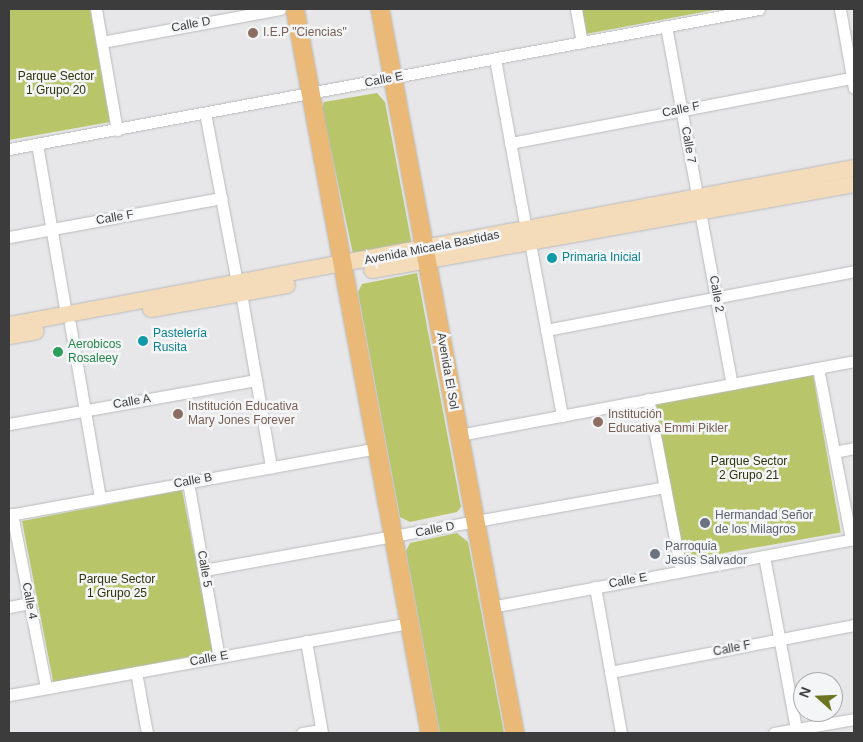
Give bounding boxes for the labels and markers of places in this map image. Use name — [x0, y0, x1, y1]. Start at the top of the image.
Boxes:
place label: I.E.P "Ciencias" — [263, 26, 347, 40]
marker: I.E.P "Ciencias" — [247, 27, 259, 39]
place label: Primaria Inicial — [562, 251, 641, 265]
marker: Primaria Inicial — [546, 252, 558, 264]
place label: Pastelería Rusita — [153, 327, 207, 355]
marker: Pastelería Rusita — [137, 335, 149, 347]
place label: Aerobicos Rosaleey — [68, 338, 121, 366]
marker: Aerobicos Rosaleey — [52, 346, 64, 358]
place label: Institución Educativa Mary Jones Forever — [188, 400, 298, 428]
marker: Institución Educativa Mary Jones Forever — [172, 408, 184, 420]
place label: Institución Educativa Emmi Pikler — [608, 408, 728, 436]
marker: Institución Educativa Emmi Pikler — [592, 416, 604, 428]
place label: Hermandad Señor de los Milagros — [715, 509, 813, 537]
marker: Hermandad Señor de los Milagros — [699, 517, 711, 529]
place label: Parroquia Jesús Salvador — [665, 540, 747, 568]
marker: Parroquia Jesús Salvador — [649, 548, 661, 560]

